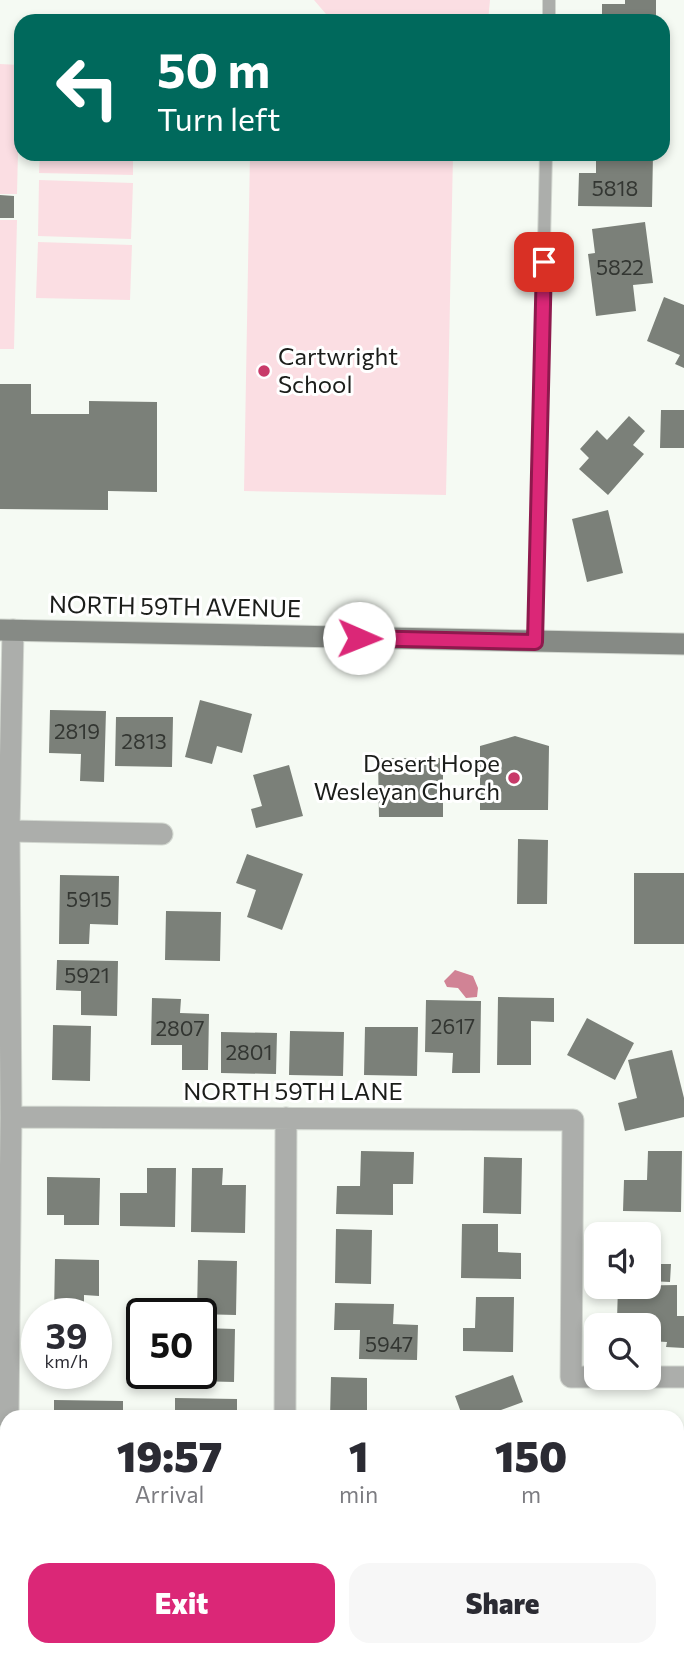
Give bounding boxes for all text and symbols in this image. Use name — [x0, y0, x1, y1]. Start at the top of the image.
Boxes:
text: 50 m — [157, 38, 270, 98]
icon: left — [42, 42, 133, 133]
text: Turn left — [157, 98, 281, 138]
house number: 5818 — [592, 175, 638, 200]
pin — [514, 232, 574, 292]
icon: arrive — [525, 243, 563, 281]
house number: 5822 — [596, 254, 644, 279]
place label: Cartwright School — [278, 341, 398, 398]
marker: Cartwright School — [256, 363, 272, 379]
street label: NORTH 59TH AVENUE — [49, 589, 301, 622]
position arrow — [322, 601, 396, 675]
house number: 2819 — [54, 718, 100, 743]
house number: 2813 — [121, 728, 167, 753]
place label: Desert Hope Wesleyan Church — [314, 748, 500, 805]
marker: Desert Hope Wesleyan Church — [506, 770, 522, 786]
house number: 5915 — [66, 886, 112, 911]
house number: 5921 — [64, 962, 110, 987]
house number: 2617 — [431, 1013, 475, 1038]
house number: 2807 — [155, 1015, 205, 1040]
house number: 2801 — [225, 1039, 273, 1064]
street label: NORTH 59TH LANE — [183, 1076, 403, 1105]
map controls — [584, 1222, 661, 1390]
button: sound — [584, 1222, 661, 1299]
speed limit sign: 50 — [126, 1298, 217, 1389]
text: 39 — [46, 1313, 87, 1356]
button: search — [584, 1313, 661, 1390]
house number: 5947 — [365, 1331, 413, 1356]
text: km/h — [45, 1350, 88, 1372]
text: 19:57 — [117, 1429, 222, 1481]
text: 1 — [349, 1429, 368, 1481]
text: 150 — [495, 1429, 567, 1481]
text: Arrival — [135, 1480, 204, 1508]
text: min — [339, 1480, 378, 1508]
text: m — [521, 1480, 541, 1508]
button: Exit — [28, 1563, 335, 1643]
button: Share — [349, 1563, 656, 1643]

